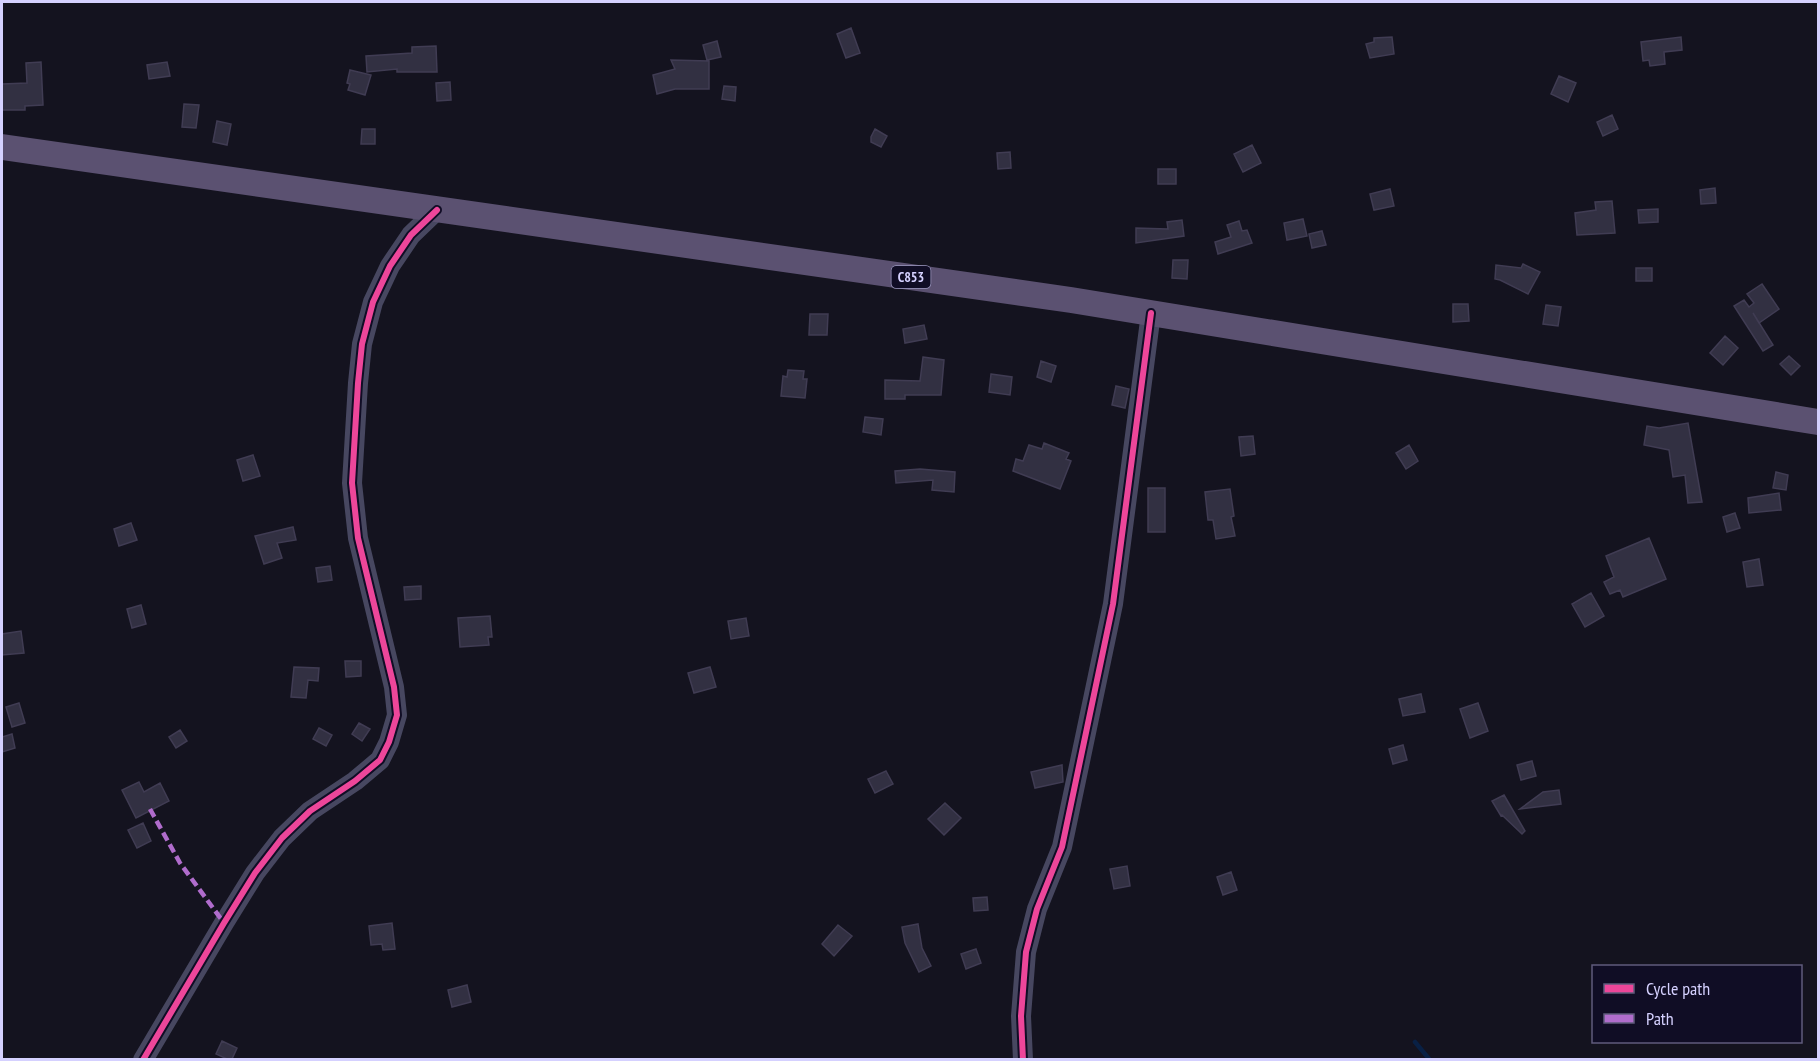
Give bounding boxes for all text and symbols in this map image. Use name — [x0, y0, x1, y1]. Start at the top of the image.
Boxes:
road number: C853 — [892, 266, 930, 288]
legend — [1592, 965, 1802, 1043]
text: Cycle path — [1646, 977, 1710, 1000]
text: Path — [1646, 1007, 1674, 1030]

